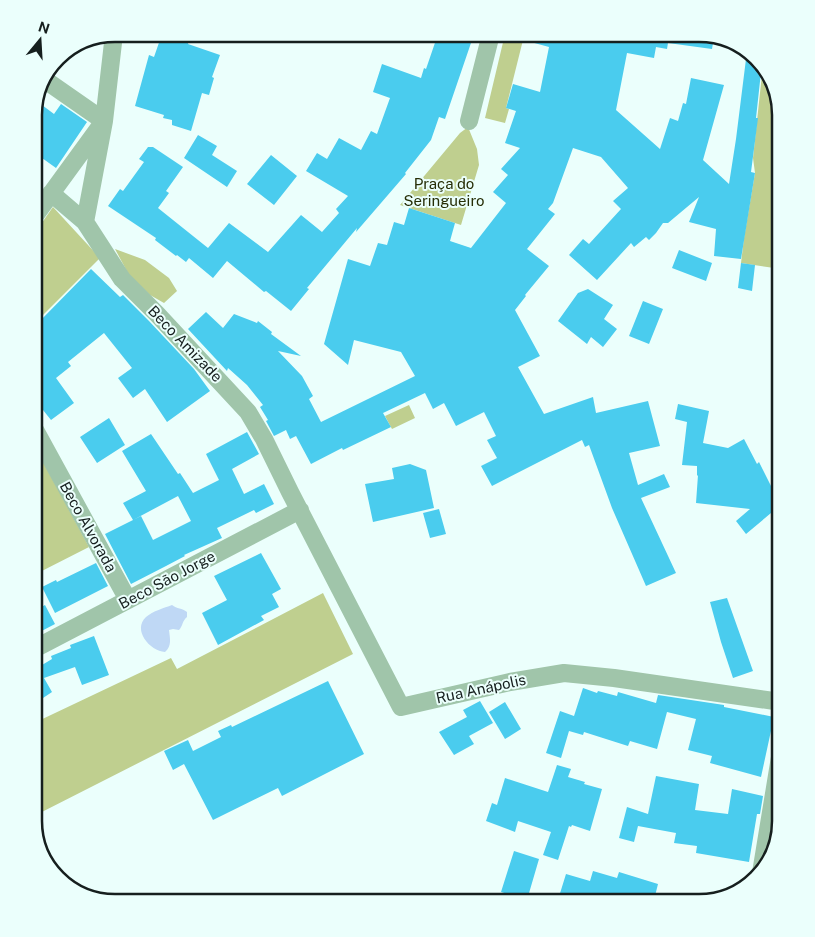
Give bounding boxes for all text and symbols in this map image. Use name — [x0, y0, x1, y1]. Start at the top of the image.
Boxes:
north arrow — [15, 15, 65, 65]
text: N — [36, 18, 52, 37]
park label: Praça do Seringueiro — [403, 175, 485, 209]
street label: Beco Amizade — [145, 302, 226, 385]
street label: Beco Alvorada — [57, 479, 120, 575]
street label: Beco São Jorge — [116, 547, 218, 612]
street label: Rua Anápolis — [434, 671, 527, 706]

